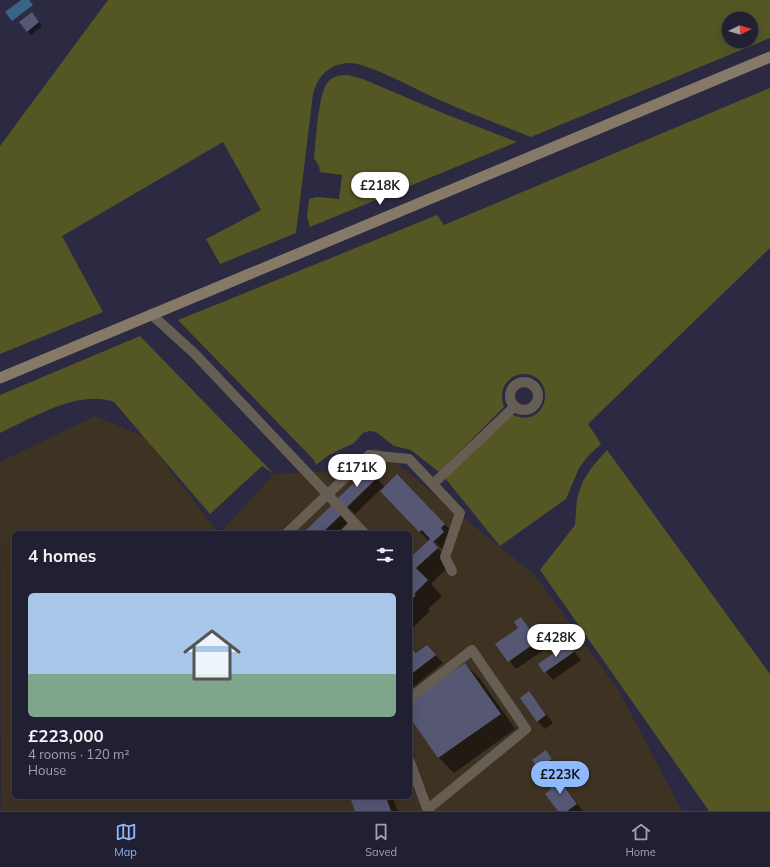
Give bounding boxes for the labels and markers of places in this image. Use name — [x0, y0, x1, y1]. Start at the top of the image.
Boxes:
pin: £218K — [352, 172, 408, 206]
pin: £171K — [329, 454, 385, 488]
pin: £428K — [528, 624, 584, 658]
pin: £223K — [532, 761, 588, 795]

